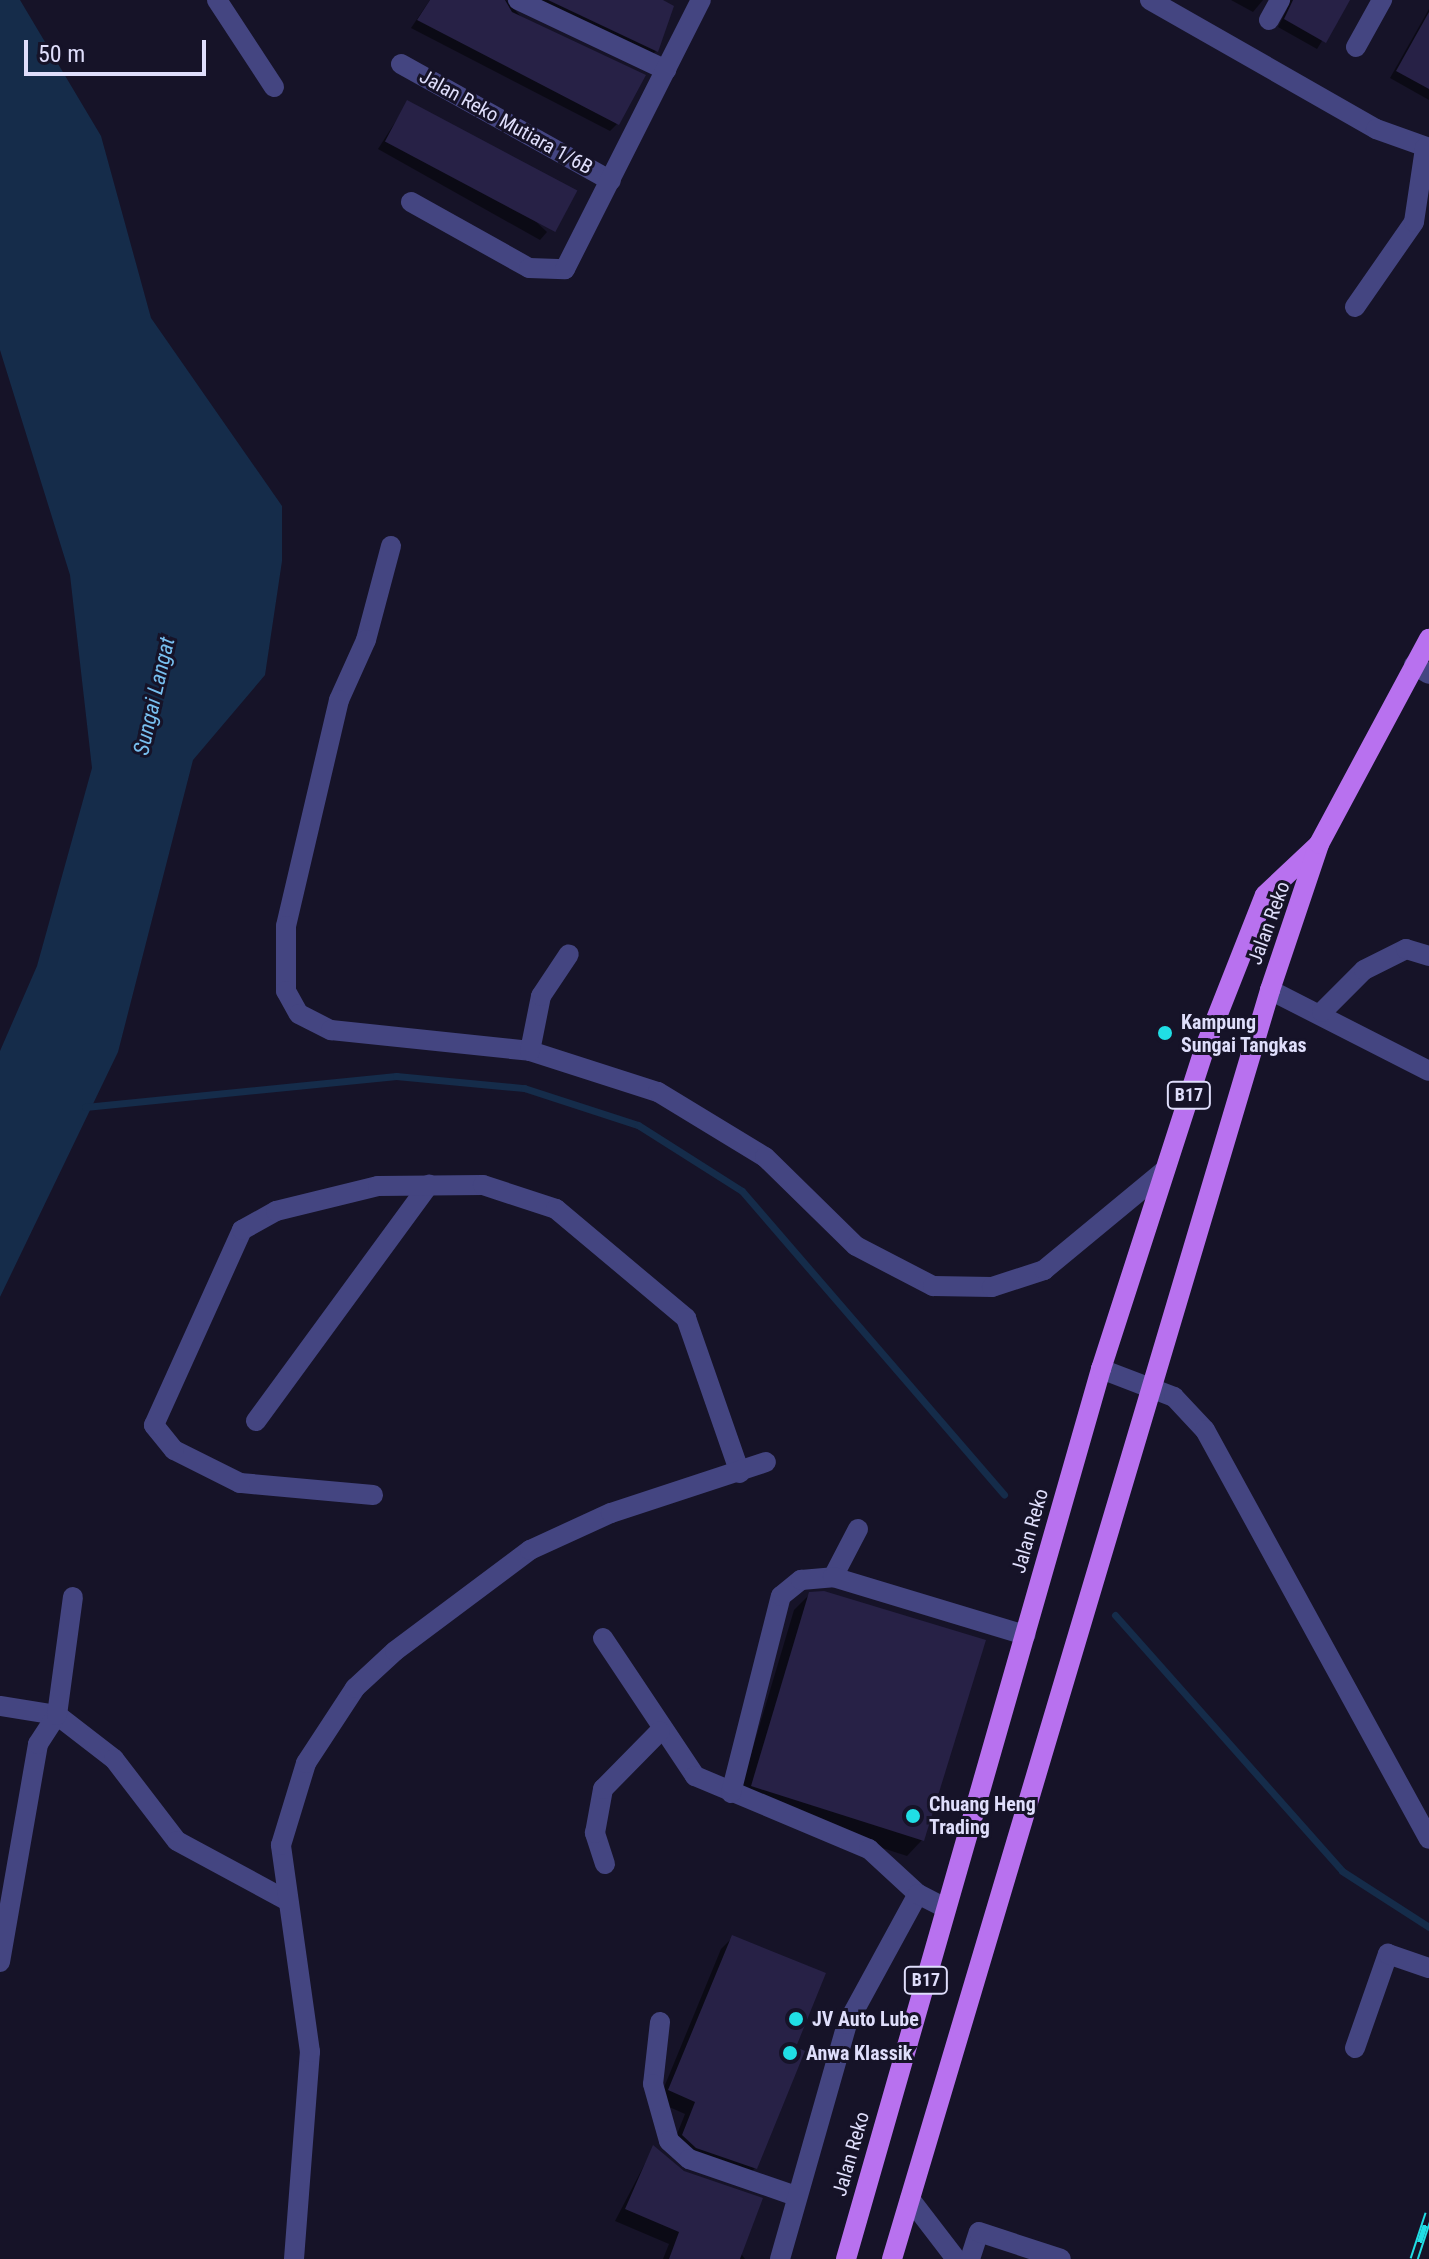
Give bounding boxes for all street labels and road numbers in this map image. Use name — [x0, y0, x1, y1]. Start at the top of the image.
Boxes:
street label: Jalan Reko Mutiara 1/6B — [415, 64, 597, 180]
street label: Jalan Reko — [1243, 878, 1295, 968]
road number: B17 — [1165, 1081, 1213, 1109]
street label: Jalan Reko — [1007, 1486, 1053, 1576]
road number: B17 — [902, 1966, 950, 1994]
street label: Jalan Reko — [828, 2109, 874, 2199]

